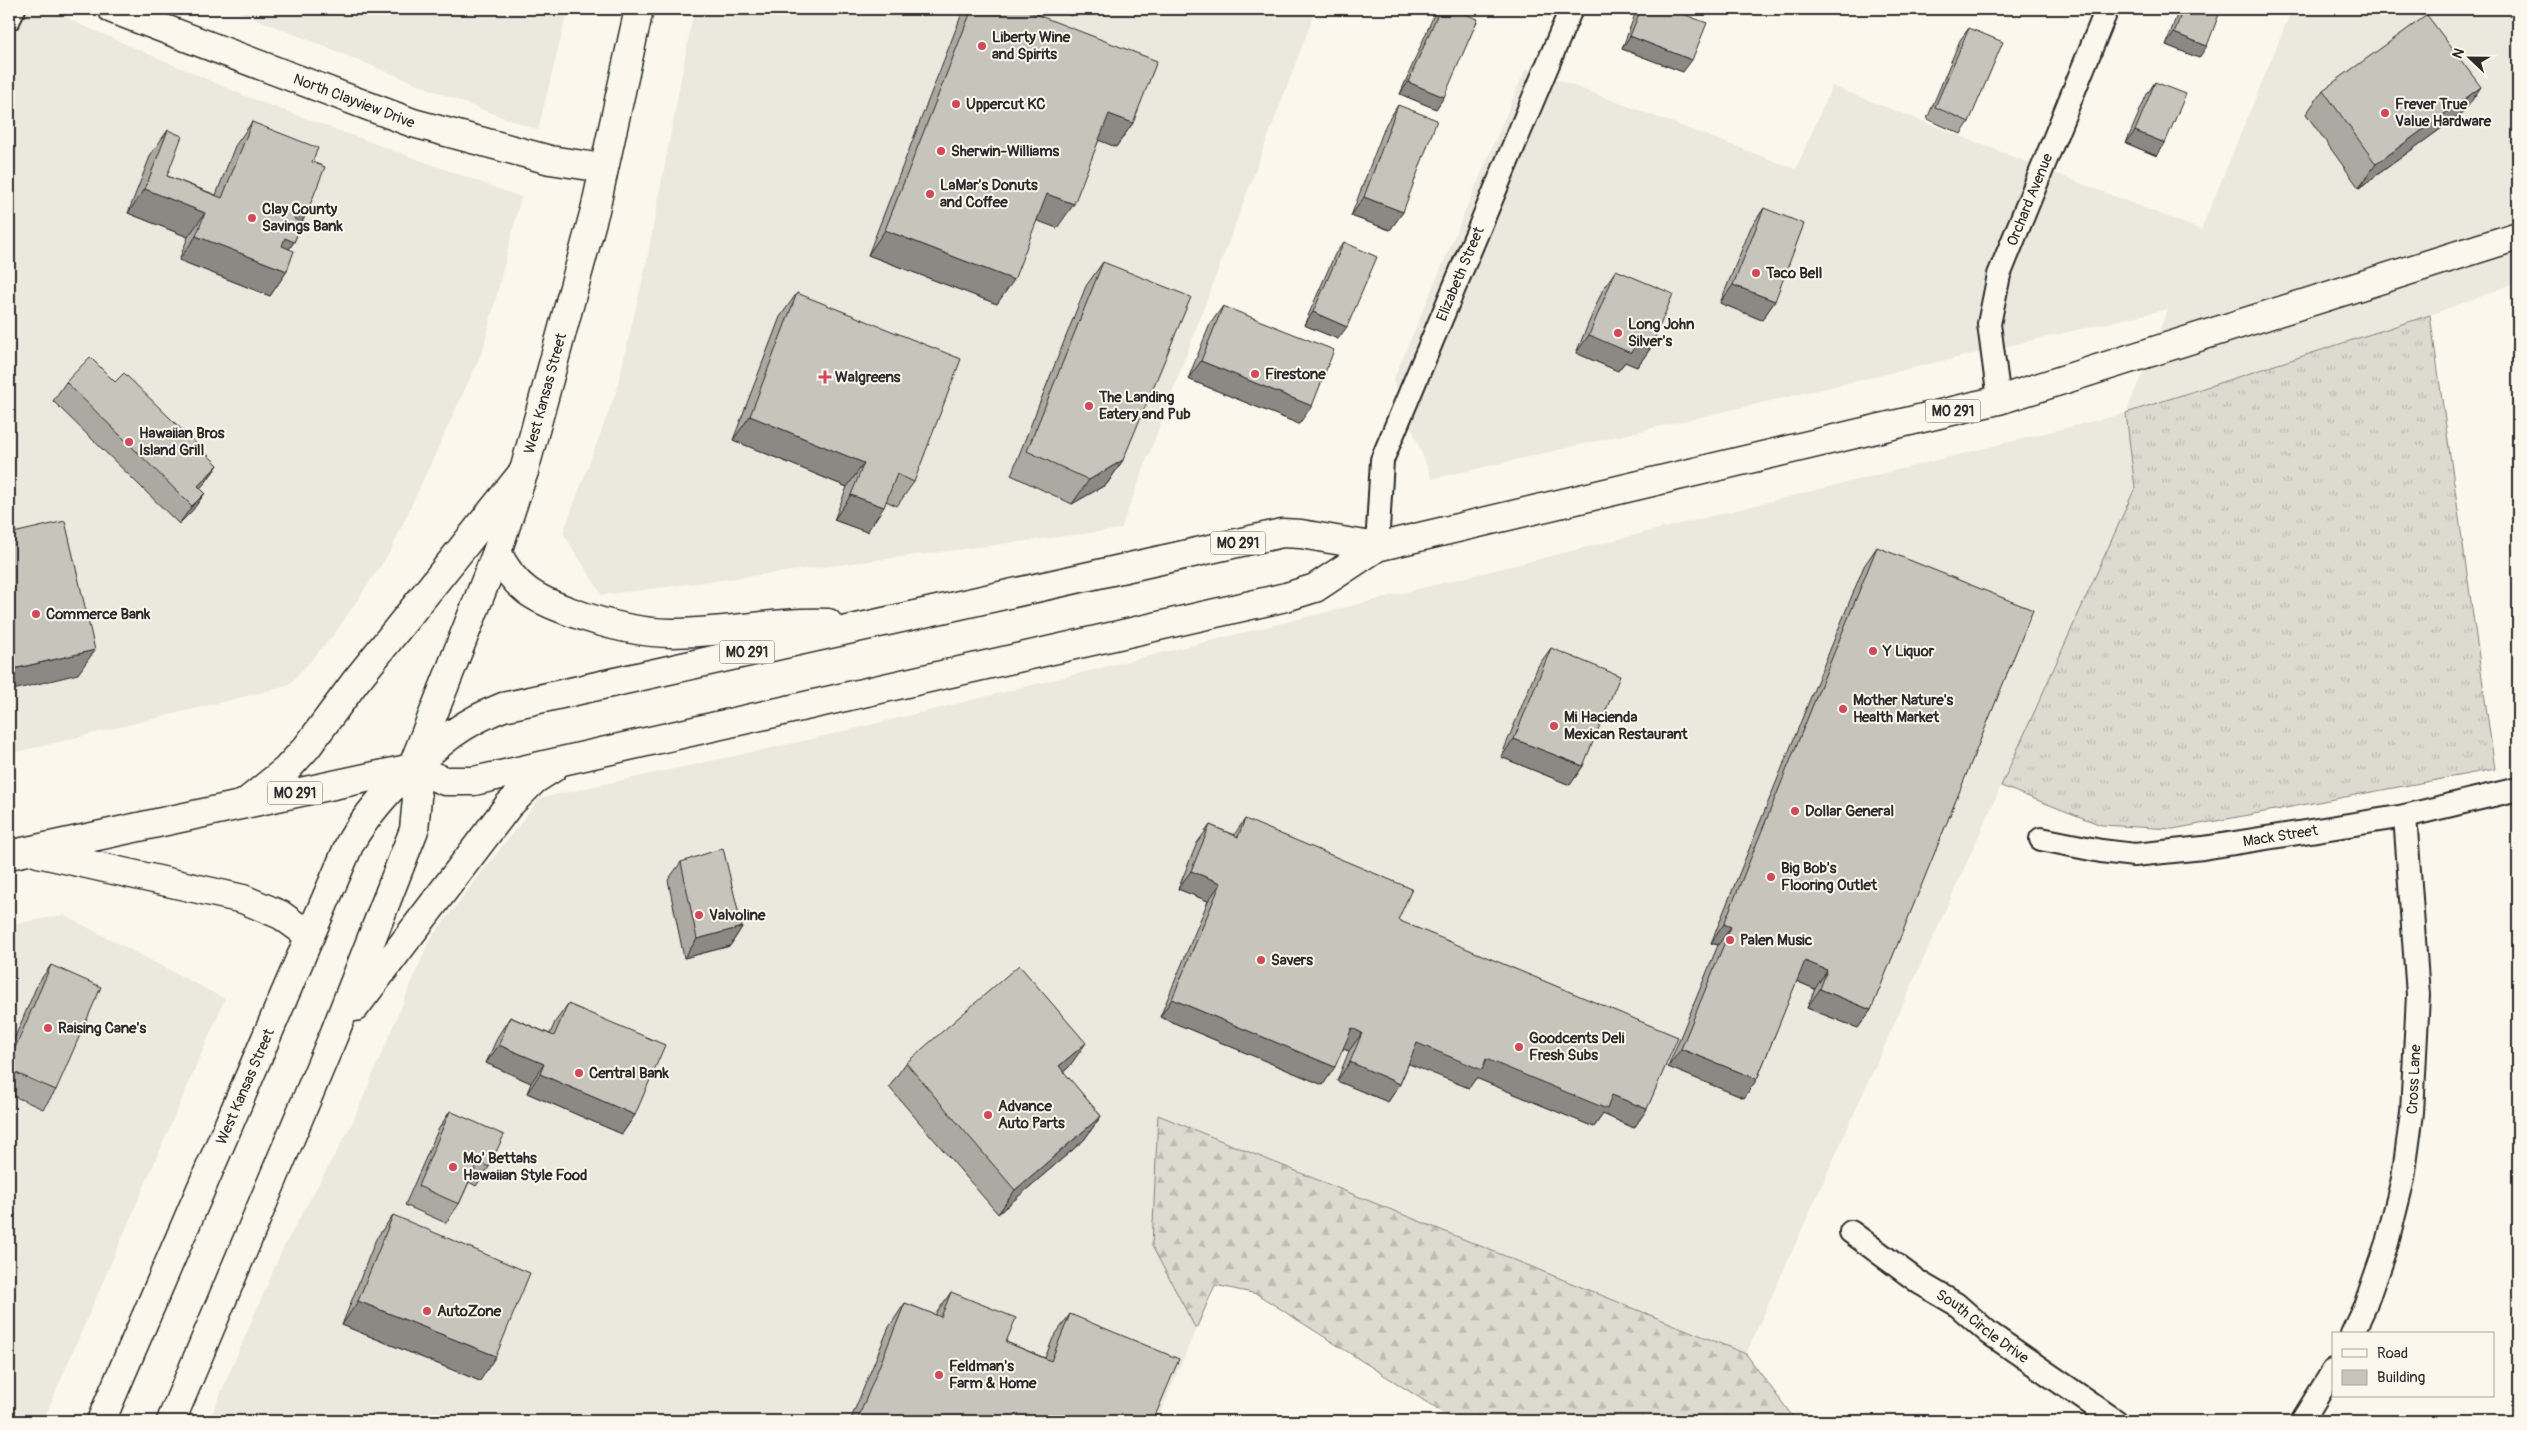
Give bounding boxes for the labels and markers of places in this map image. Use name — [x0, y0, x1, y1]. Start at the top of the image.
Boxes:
place label: Liberty Wine and Spirits — [992, 28, 1071, 64]
marker: Liberty Wine and Spirits — [976, 40, 988, 52]
place label: Uppercut KC — [966, 95, 1046, 114]
place label: Frever True Value Hardware — [2395, 95, 2492, 131]
marker: Uppercut KC — [950, 98, 962, 110]
marker: Frever True Value Hardware — [2379, 107, 2391, 119]
place label: Sherwin-Williams — [951, 142, 1059, 161]
marker: Sherwin-Williams — [935, 145, 947, 157]
place label: LaMar's Donuts and Coffee — [940, 176, 1038, 212]
marker: LaMar's Donuts and Coffee — [924, 188, 936, 200]
place label: Clay County Savings Bank — [262, 200, 343, 236]
marker: Clay County Savings Bank — [246, 212, 258, 224]
place label: Taco Bell — [1765, 264, 1822, 283]
marker: Taco Bell — [1750, 267, 1762, 279]
place label: Long John Silver's — [1628, 315, 1695, 351]
marker: Long John Silver's — [1612, 327, 1624, 339]
place label: Firestone — [1265, 365, 1326, 384]
place label: Walgreens — [835, 368, 901, 387]
marker: Firestone — [1249, 368, 1261, 380]
marker: Walgreens — [819, 371, 831, 383]
place label: The Landing Eatery and Pub — [1098, 388, 1191, 424]
marker: The Landing Eatery and Pub — [1083, 400, 1095, 412]
place label: Hawaiian Bros Island Grill — [139, 424, 225, 460]
marker: Hawaiian Bros Island Grill — [123, 436, 135, 448]
place label: Commerce Bank — [46, 605, 151, 624]
marker: Commerce Bank — [30, 608, 42, 620]
place label: Y Liquor — [1882, 642, 1935, 661]
marker: Y Liquor — [1867, 645, 1879, 657]
place label: Mother Nature's Health Market — [1853, 691, 1954, 727]
marker: Mother Nature's Health Market — [1837, 703, 1849, 715]
place label: Mi Hacienda Mexican Restaurant — [1564, 708, 1689, 744]
marker: Mi Hacienda Mexican Restaurant — [1548, 720, 1560, 732]
place label: Dollar General — [1805, 802, 1894, 821]
marker: Dollar General — [1789, 805, 1801, 817]
place label: Big Bob's Flooring Outlet — [1781, 859, 1878, 895]
marker: Big Bob's Flooring Outlet — [1765, 871, 1777, 883]
place label: Valvoline — [709, 906, 766, 925]
marker: Valvoline — [693, 909, 705, 921]
place label: Palen Music — [1740, 931, 1813, 950]
marker: Palen Music — [1724, 934, 1736, 946]
place label: Savers — [1271, 951, 1313, 970]
marker: Savers — [1255, 954, 1267, 966]
place label: Raising Cane's — [58, 1019, 146, 1038]
marker: Raising Cane's — [42, 1022, 54, 1034]
place label: Goodcents Deli Fresh Subs — [1529, 1029, 1625, 1065]
marker: Goodcents Deli Fresh Subs — [1513, 1041, 1525, 1053]
place label: Central Bank — [589, 1064, 669, 1083]
marker: Central Bank — [573, 1067, 585, 1079]
place label: Advance Auto Parts — [998, 1097, 1065, 1133]
marker: Advance Auto Parts — [982, 1109, 994, 1121]
place label: Mo' Bettahs Hawaiian Style Food — [463, 1149, 587, 1185]
marker: Mo' Bettahs Hawaiian Style Food — [447, 1161, 459, 1173]
place label: AutoZone — [437, 1302, 502, 1321]
marker: AutoZone — [421, 1305, 433, 1317]
place label: Feldman's Farm & Home — [949, 1357, 1037, 1393]
marker: Feldman's Farm & Home — [933, 1369, 945, 1381]

